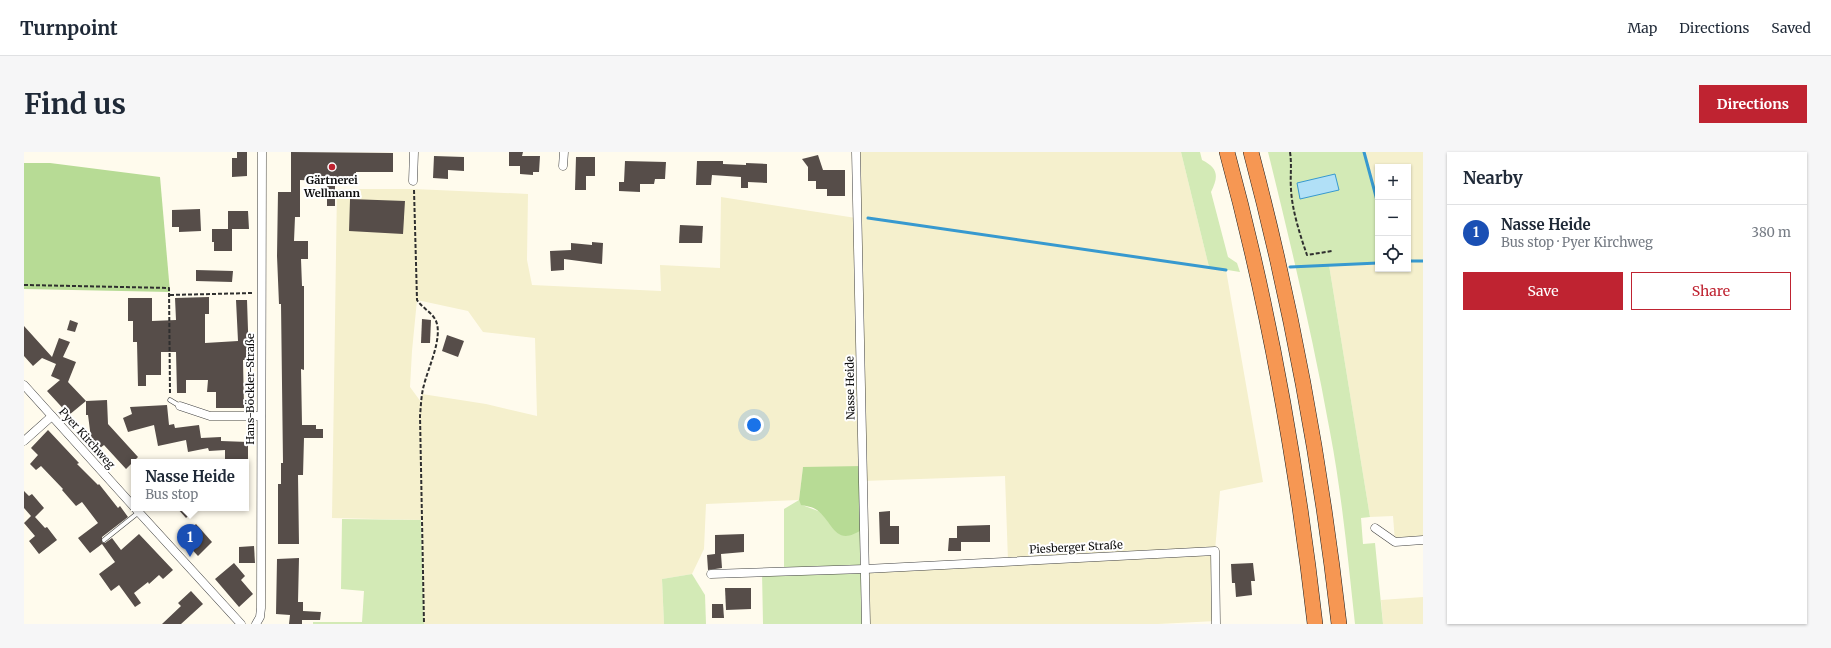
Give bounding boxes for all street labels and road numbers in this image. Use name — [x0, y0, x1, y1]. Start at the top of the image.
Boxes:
street label: Hans-Böckler-Straße — [243, 333, 257, 445]
street label: Nasse Heide — [842, 356, 858, 420]
street label: Pyer Kirchweg — [56, 405, 118, 472]
street label: Piesberger Straße — [1029, 538, 1123, 556]

